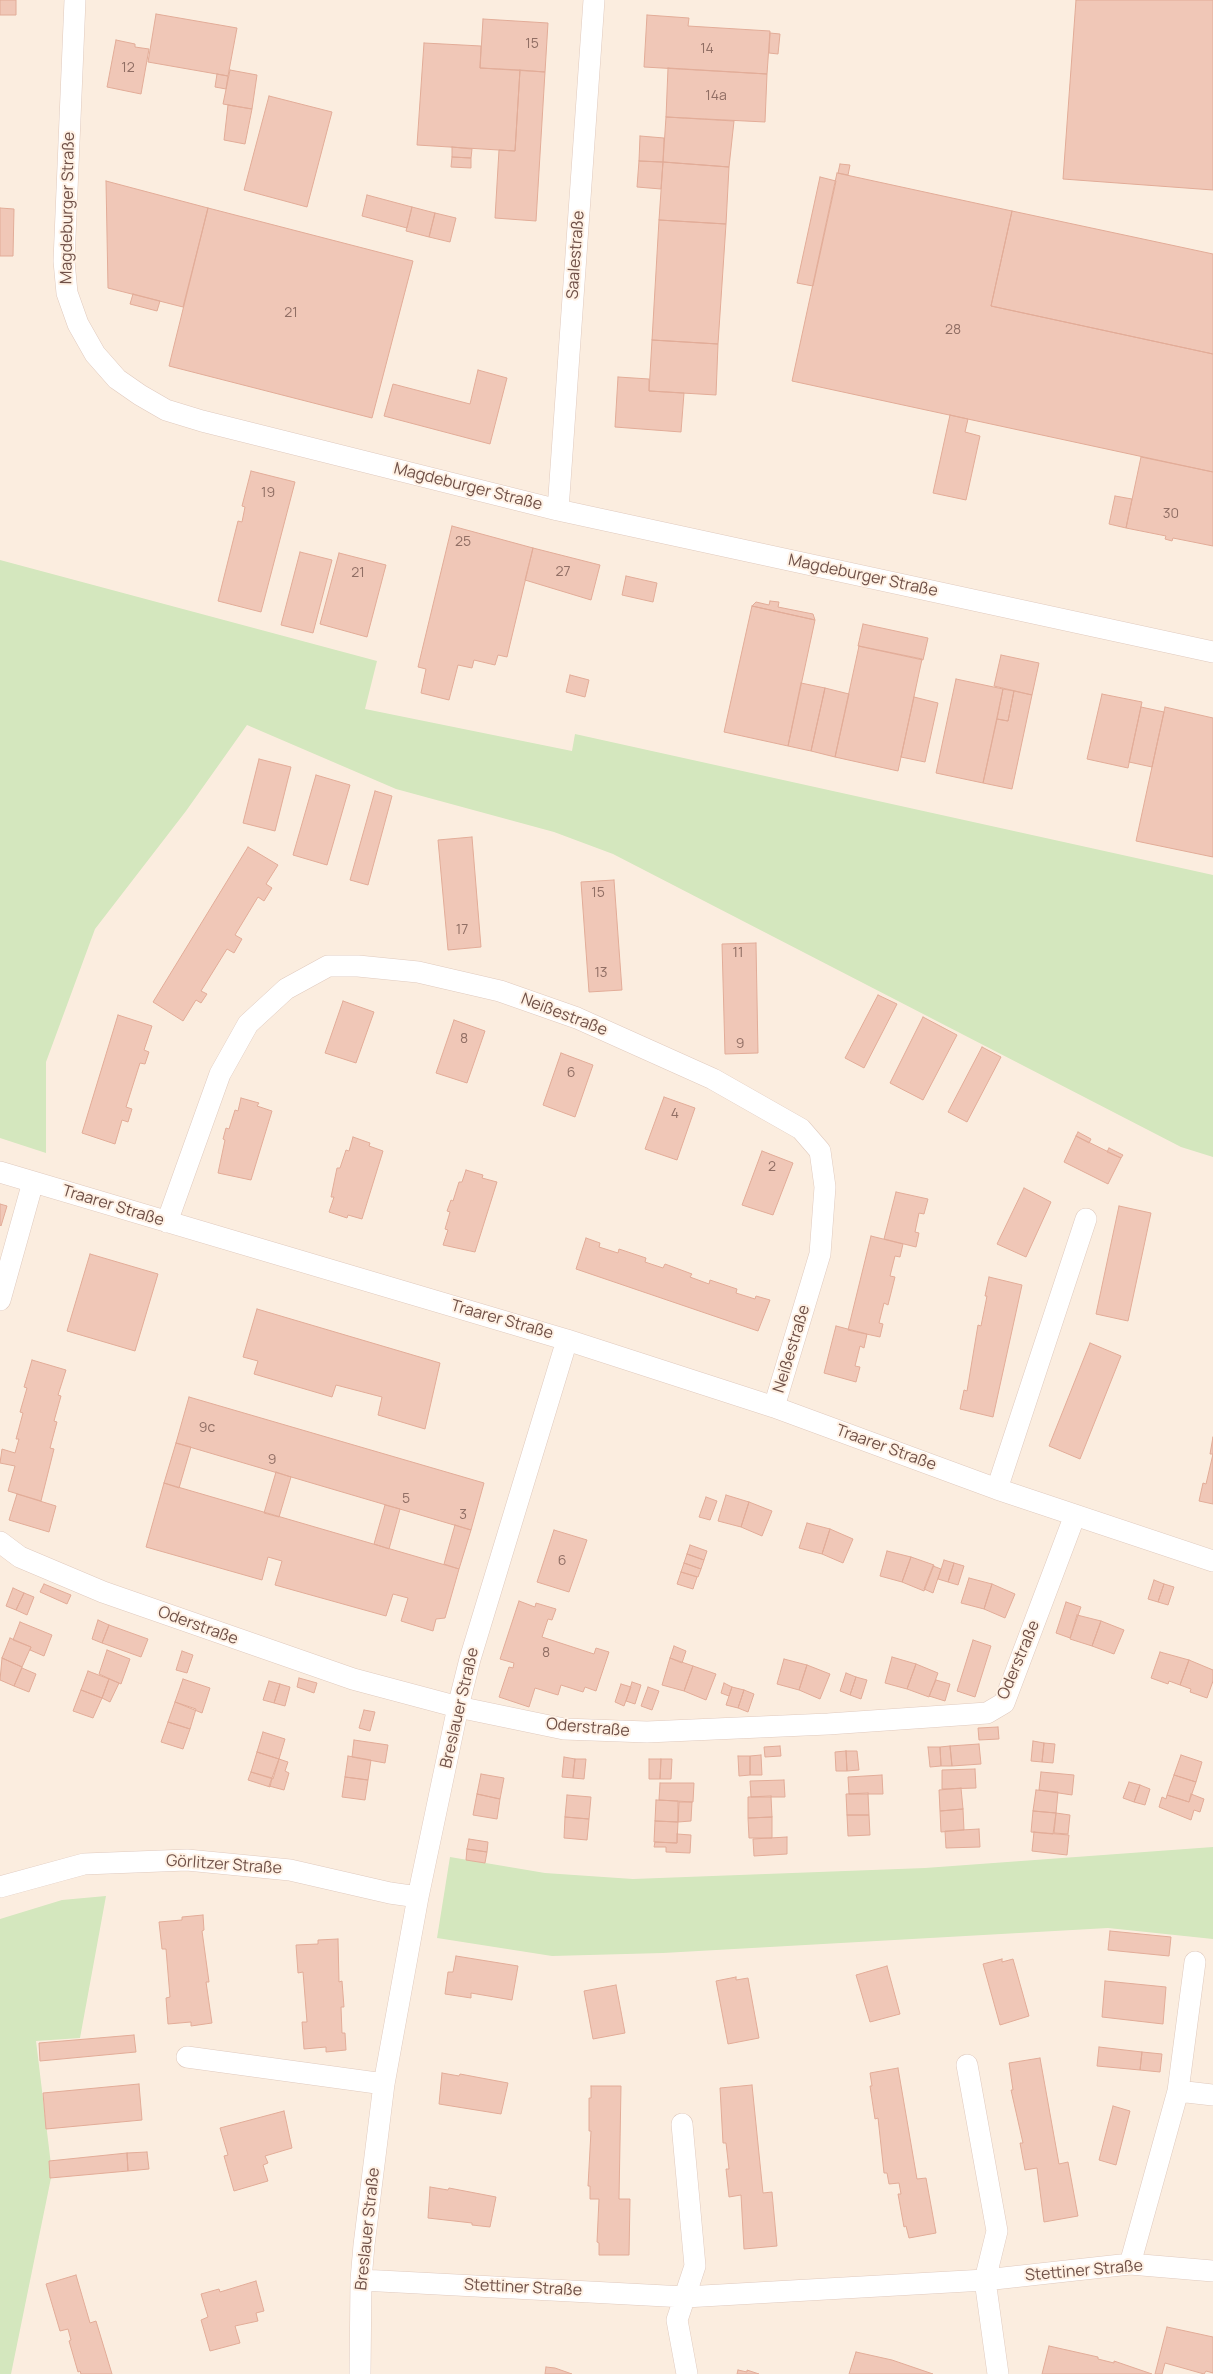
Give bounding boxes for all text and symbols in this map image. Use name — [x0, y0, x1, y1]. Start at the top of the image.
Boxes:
house number: 15 — [525, 36, 539, 52]
house number: 14 — [700, 41, 714, 57]
house number: 12 — [121, 60, 135, 76]
house number: 14a — [705, 88, 727, 104]
street label: Magdeburger Straße — [57, 132, 79, 284]
street label: Saalestraße — [563, 210, 589, 300]
house number: 21 — [284, 305, 298, 321]
house number: 28 — [945, 322, 961, 338]
street label: Magdeburger Straße — [392, 459, 544, 515]
house number: 19 — [261, 485, 275, 501]
house number: 30 — [1163, 506, 1179, 522]
house number: 25 — [455, 534, 471, 550]
street label: Magdeburger Straße — [786, 551, 940, 601]
house number: 27 — [555, 564, 571, 580]
house number: 21 — [351, 565, 365, 581]
house number: 15 — [591, 885, 605, 901]
house number: 17 — [456, 922, 468, 938]
house number: 11 — [733, 945, 743, 961]
house number: 13 — [594, 965, 608, 981]
street label: Neißestraße — [518, 990, 610, 1040]
house number: 8 — [460, 1031, 468, 1047]
house number: 9 — [736, 1036, 744, 1052]
house number: 6 — [567, 1065, 575, 1081]
house number: 4 — [671, 1106, 679, 1122]
house number: 2 — [768, 1159, 776, 1175]
street label: Traarer Straße — [60, 1181, 166, 1231]
street label: Traarer Straße — [449, 1296, 555, 1344]
street label: Neißestraße — [770, 1303, 814, 1395]
house number: 9c — [199, 1420, 215, 1436]
street label: Traarer Straße — [833, 1421, 939, 1475]
house number: 9 — [268, 1452, 276, 1468]
house number: 5 — [402, 1491, 410, 1507]
house number: 3 — [459, 1507, 467, 1523]
house number: 6 — [558, 1553, 566, 1569]
street label: Oderstraße — [155, 1603, 241, 1649]
street label: Oderstraße — [994, 1618, 1044, 1702]
house number: 8 — [542, 1645, 550, 1661]
street label: Breslauer Straße — [437, 1646, 483, 1770]
street label: Oderstraße — [545, 1715, 631, 1741]
street label: Görlitzer Straße — [165, 1851, 283, 1879]
street label: Breslauer Straße — [352, 2167, 384, 2291]
street label: Stettiner Straße — [1024, 2256, 1144, 2286]
street label: Stettiner Straße — [463, 2275, 583, 2301]

